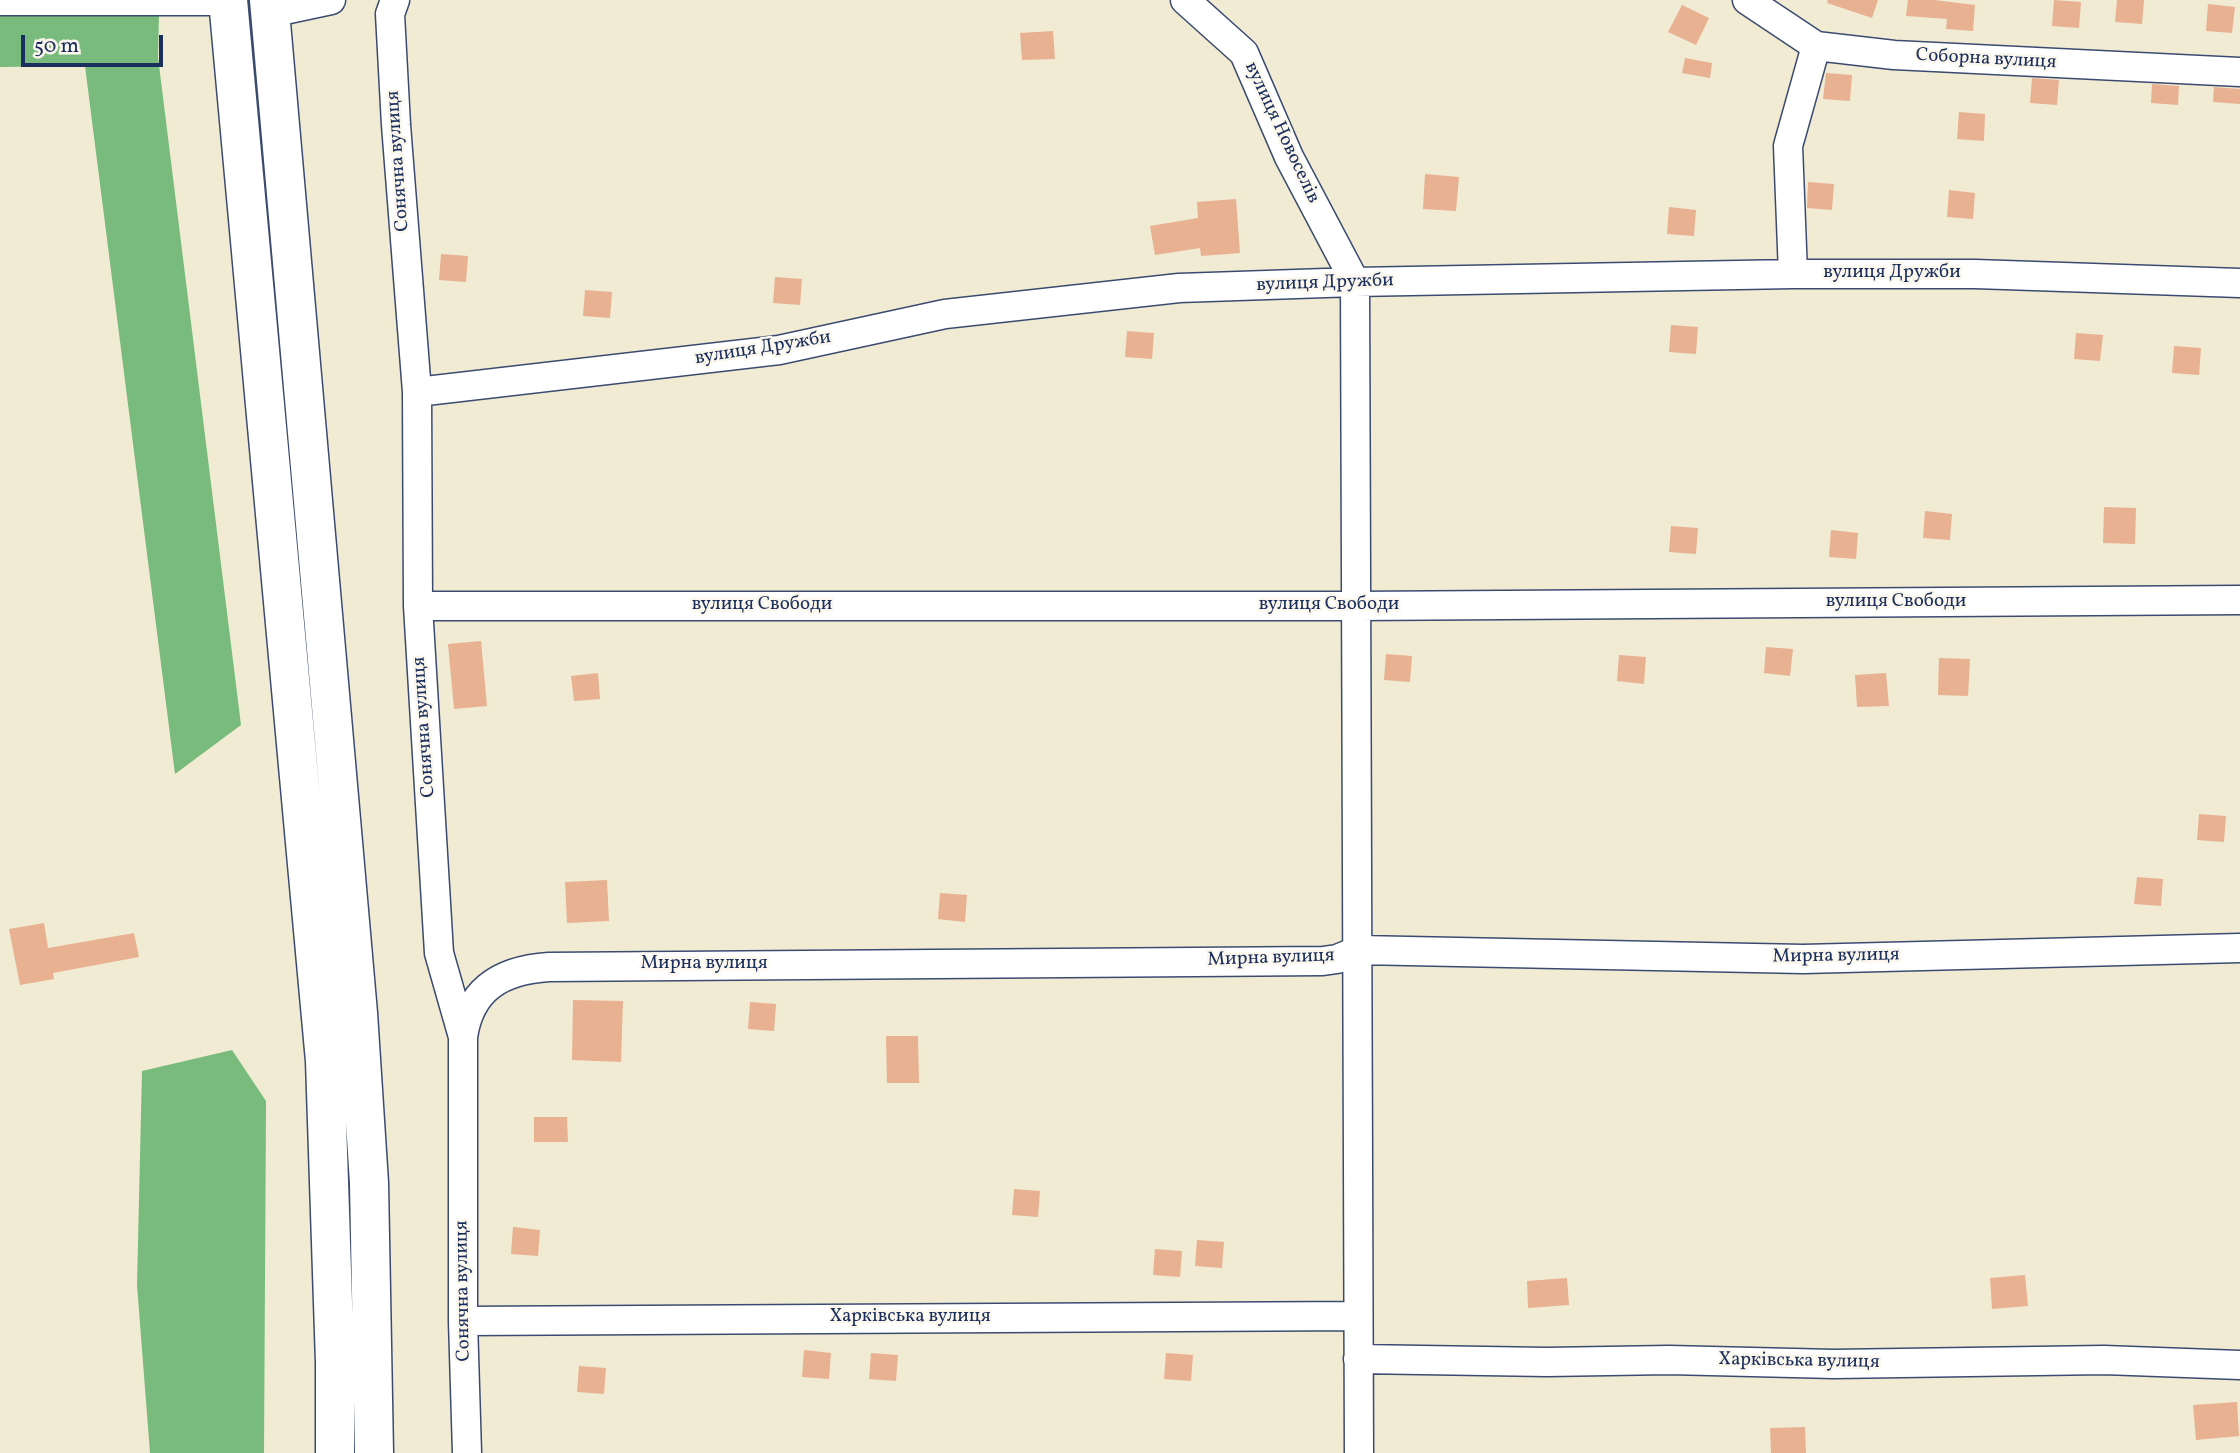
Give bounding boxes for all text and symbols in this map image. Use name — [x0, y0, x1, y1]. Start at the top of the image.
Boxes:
scale bar — [24, 21, 166, 65]
text: 50 m — [34, 32, 79, 61]
street label: Соборна вулиця — [1915, 45, 2057, 75]
street label: вулиця Новоселів — [1238, 59, 1324, 207]
street label: Сонячна вулиця — [383, 90, 415, 232]
street label: вулиця Дружби — [1823, 263, 1961, 285]
street label: вулиця Дружби — [1256, 270, 1394, 298]
street label: вулиця Дружби — [693, 327, 833, 371]
street label: вулиця Свободи — [1826, 592, 1966, 614]
street label: вулиця Свободи — [692, 595, 832, 617]
street label: вулиця Свободи — [1259, 595, 1399, 617]
street label: Сонячна вулиця — [409, 656, 441, 798]
street label: Мирна вулиця — [1772, 944, 1900, 970]
street label: Мирна вулиця — [1207, 945, 1335, 973]
street label: Мирна вулиця — [640, 954, 768, 976]
street label: Сонячна вулиця — [451, 1220, 477, 1362]
street label: Харківська вулиця — [829, 1307, 991, 1329]
street label: Харківська вулиця — [1718, 1349, 1880, 1375]

